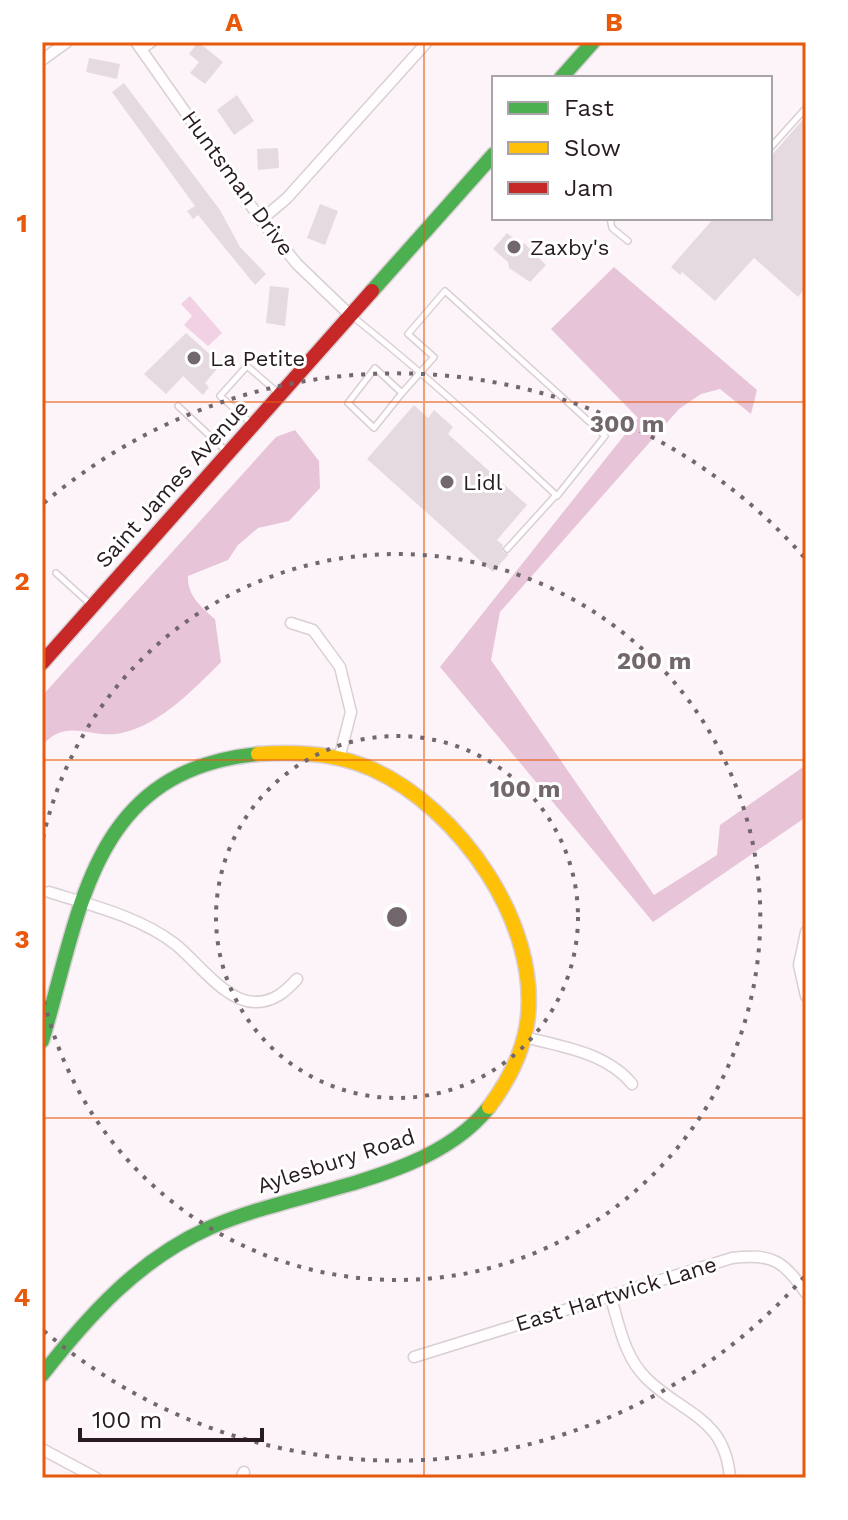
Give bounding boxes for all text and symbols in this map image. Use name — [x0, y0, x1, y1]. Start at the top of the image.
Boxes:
text: A — [225, 7, 243, 37]
text: B — [605, 7, 623, 37]
legend — [492, 76, 772, 220]
text: Fast — [564, 94, 614, 122]
street label: Huntsman Drive — [177, 106, 299, 260]
text: Slow — [564, 134, 621, 162]
text: Jam — [564, 174, 614, 202]
text: 1 — [16, 208, 28, 238]
place label: Zaxby's — [530, 235, 609, 260]
marker: Zaxby's — [505, 238, 523, 256]
place label: La Petite — [210, 346, 305, 371]
marker: La Petite — [185, 349, 203, 367]
street label: Saint James Avenue — [90, 395, 254, 573]
text: 300 m — [590, 410, 664, 438]
place label: Lidl — [463, 470, 503, 495]
marker: Lidl — [438, 473, 456, 491]
text: 2 — [14, 566, 30, 596]
text: 200 m — [617, 647, 691, 675]
text: 100 m — [490, 775, 560, 803]
centre of rings — [383, 903, 411, 931]
text: 3 — [14, 924, 30, 954]
street label: Aylesbury Road — [254, 1124, 418, 1198]
street label: East Hartwick Lane — [513, 1252, 719, 1336]
text: 4 — [14, 1282, 31, 1312]
scale bar — [80, 1392, 262, 1442]
text: 100 m — [92, 1406, 162, 1434]

